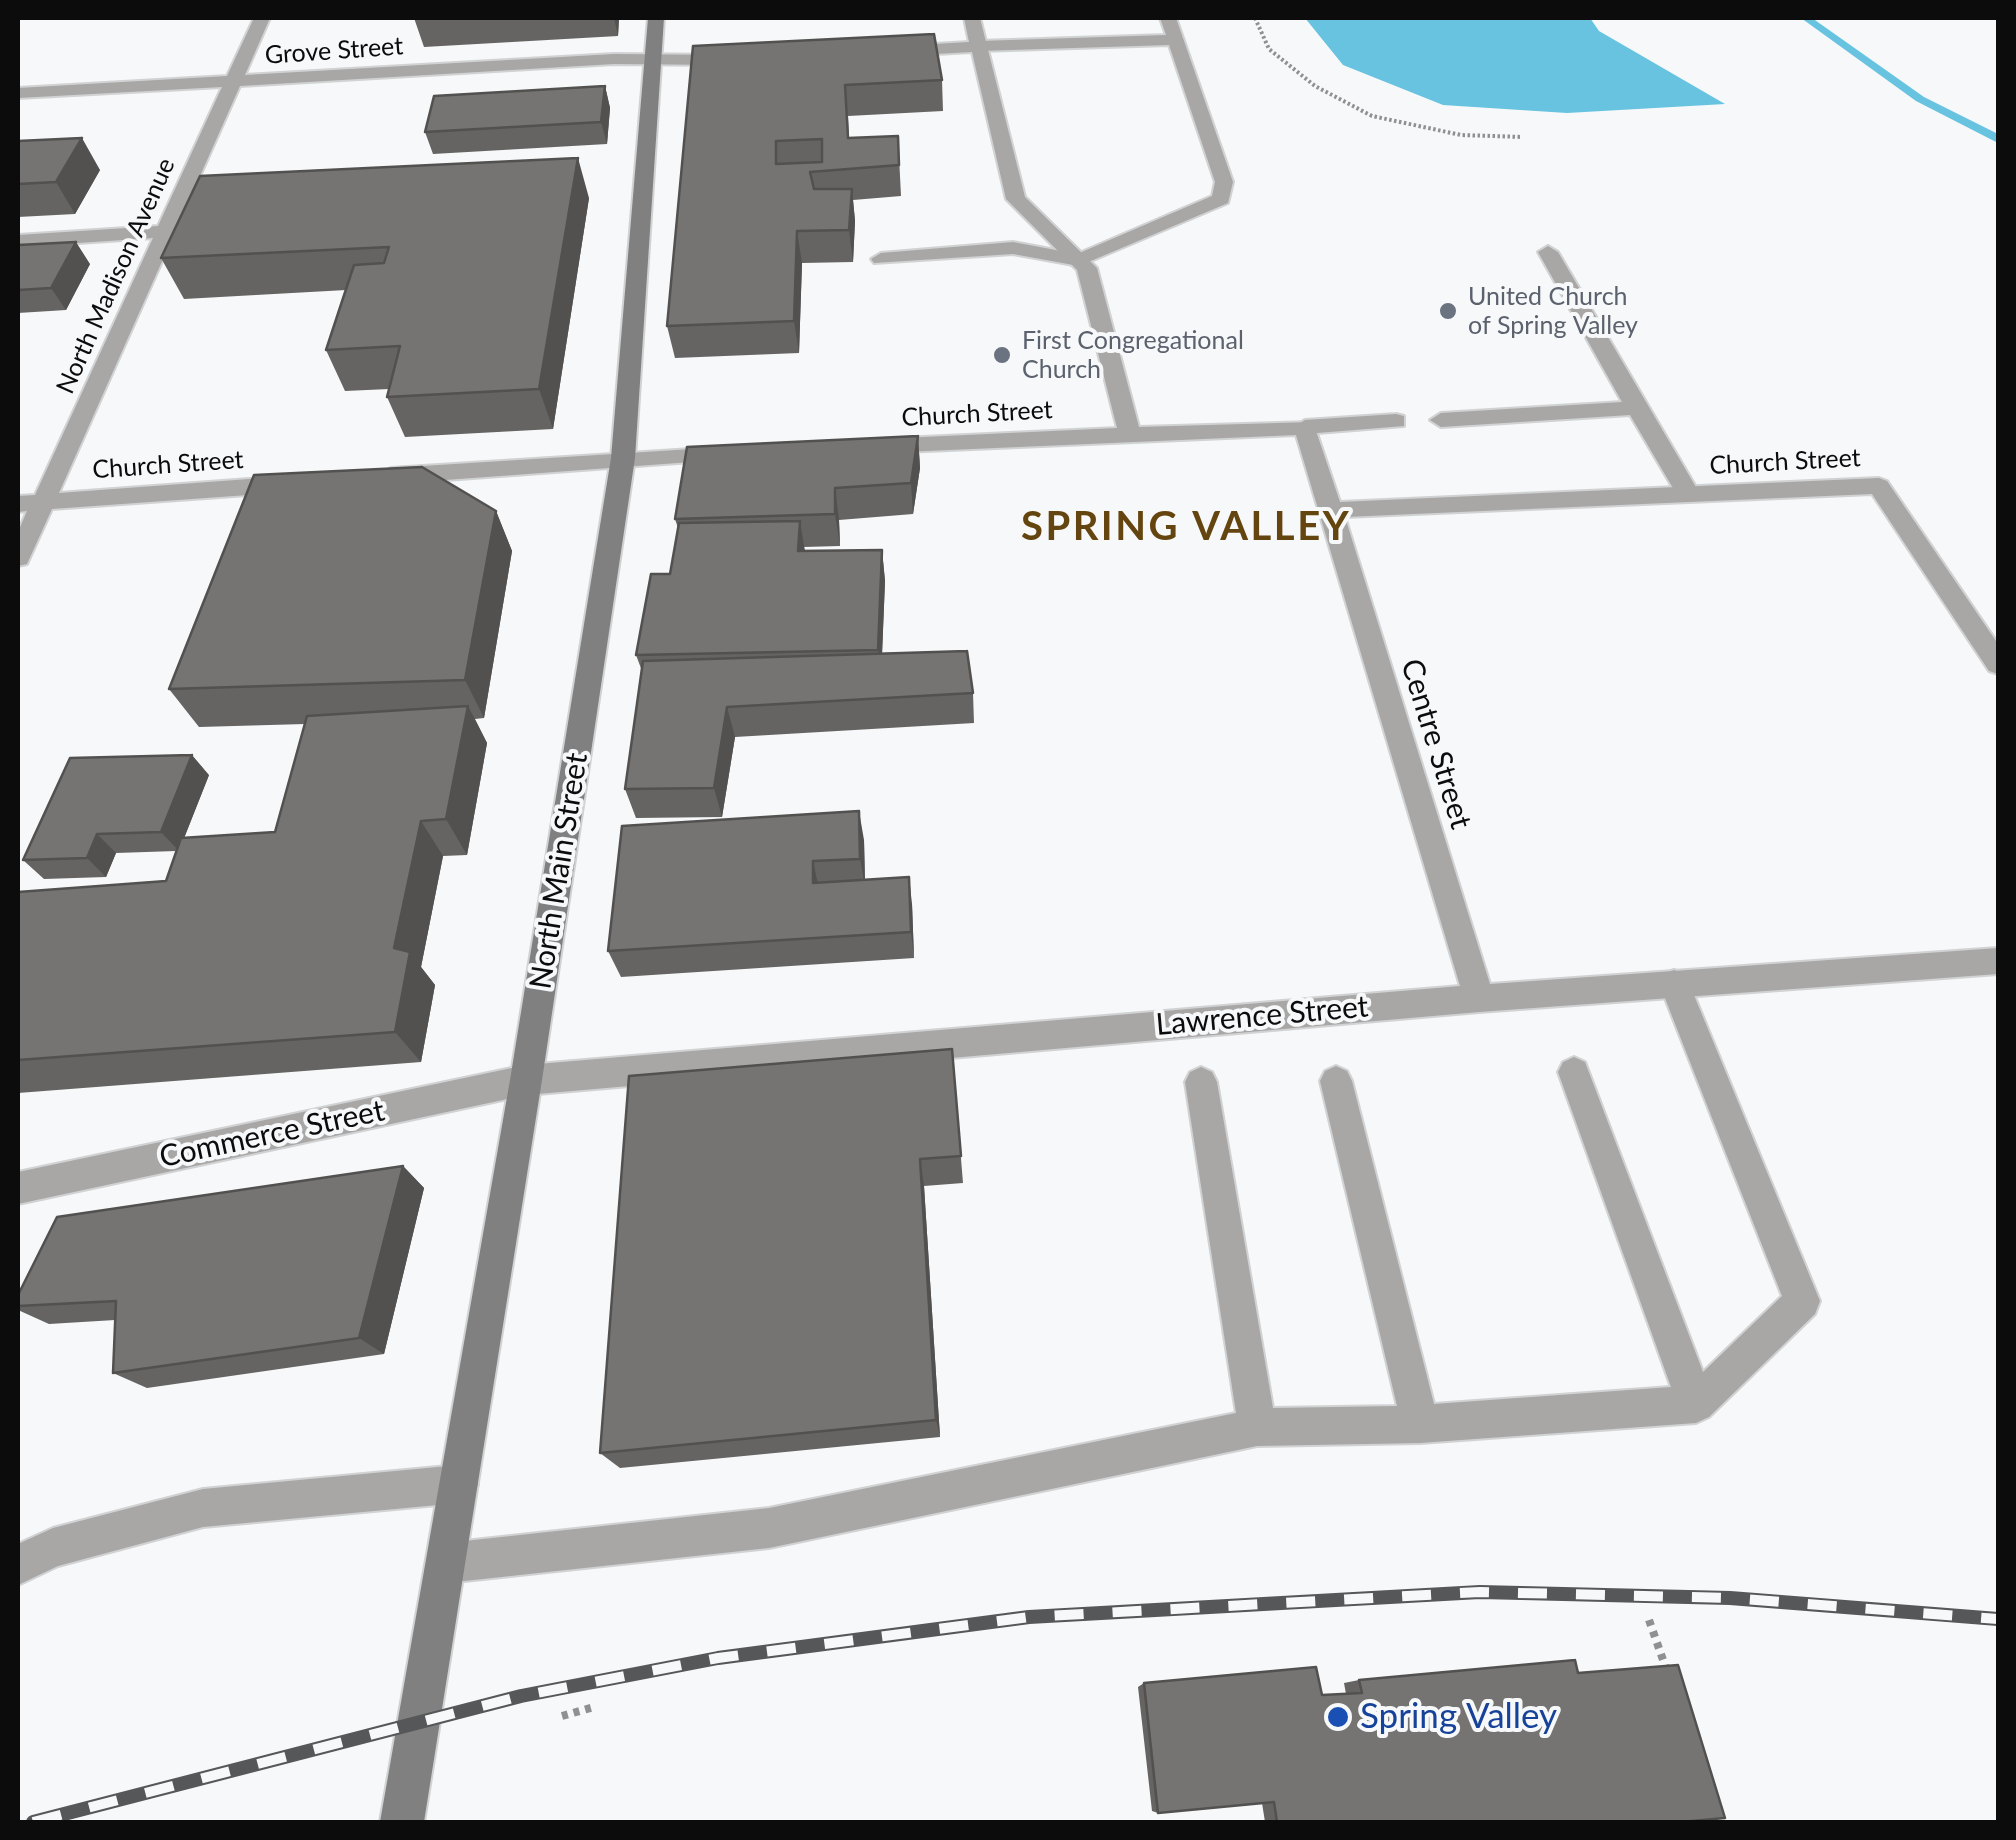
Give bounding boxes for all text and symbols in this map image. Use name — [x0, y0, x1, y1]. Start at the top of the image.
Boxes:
street label: Grove Street — [264, 31, 404, 71]
street label: North Madison Avenue — [51, 154, 181, 398]
place label: United Church of Spring Valley — [1468, 282, 1638, 341]
marker: United Church of Spring Valley — [1437, 300, 1459, 322]
place label: First Congregational Church — [1022, 326, 1244, 385]
marker: First Congregational Church — [991, 344, 1013, 366]
street label: Church Street — [901, 395, 1053, 433]
street label: Church Street — [1709, 443, 1861, 481]
street label: Church Street — [91, 445, 245, 485]
district label: SPRING VALLEY — [1021, 503, 1351, 551]
street label: Centre Street — [1393, 655, 1479, 833]
street label: North Main Street — [523, 750, 595, 992]
street label: Lawrence Street — [1154, 989, 1370, 1043]
street label: Commerce Street — [156, 1093, 388, 1175]
place label: Spring Valley — [1360, 1696, 1557, 1738]
marker: Spring Valley — [1325, 1704, 1351, 1730]

